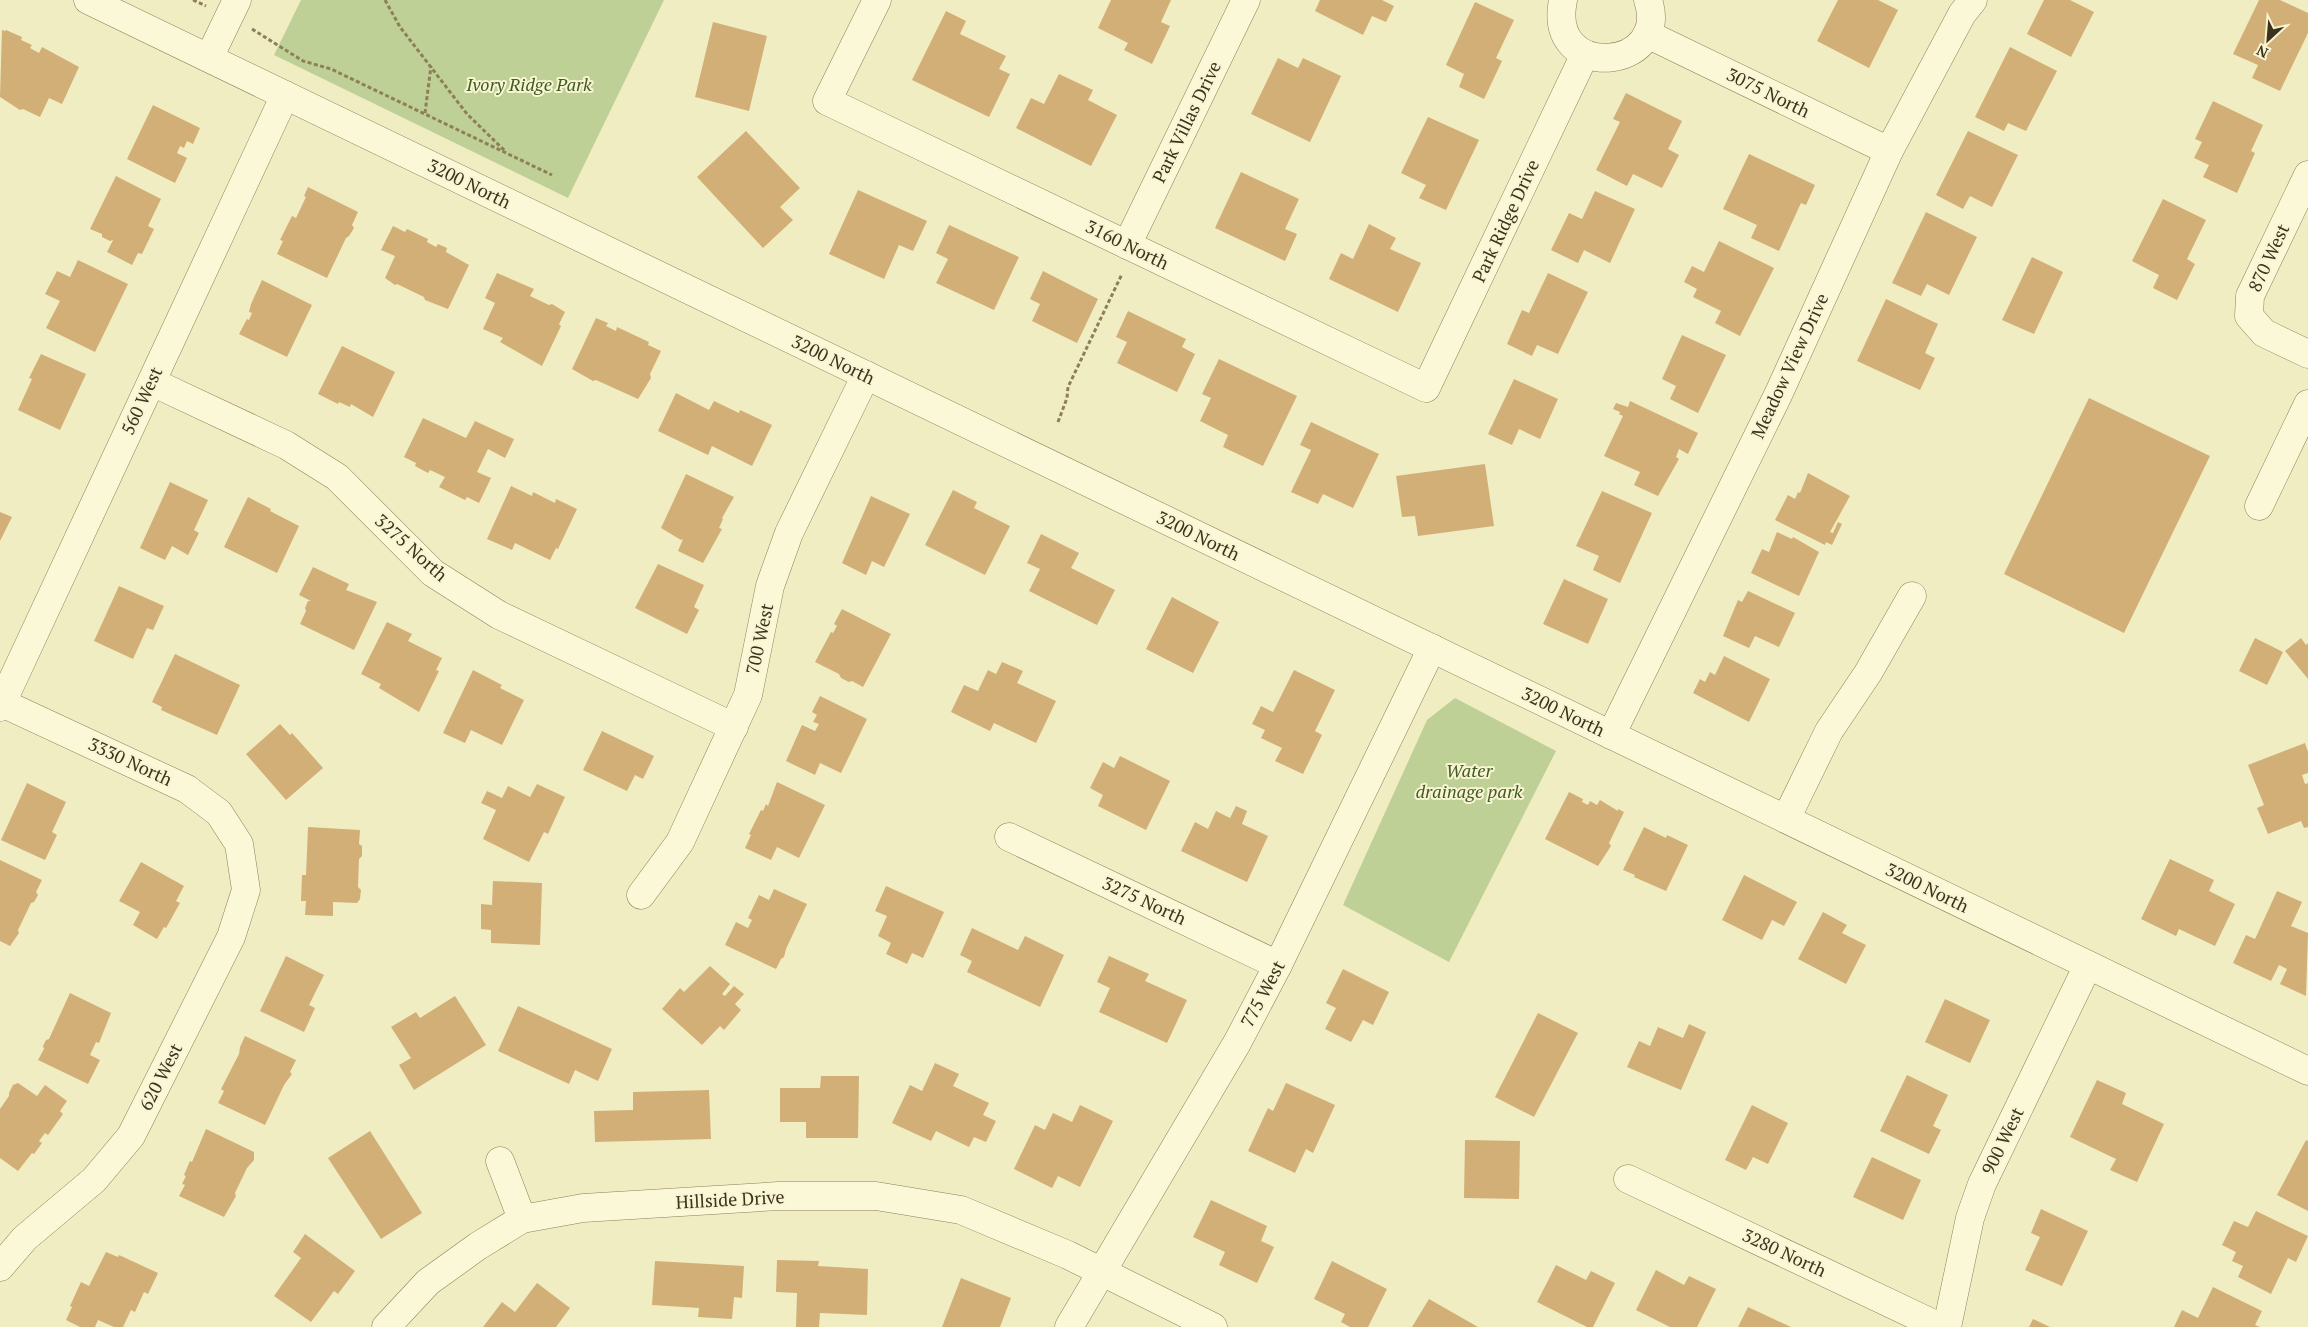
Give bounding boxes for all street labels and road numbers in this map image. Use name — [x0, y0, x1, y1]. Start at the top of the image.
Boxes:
street label: Park Villas Drive — [1146, 57, 1226, 186]
street label: 3075 North — [1723, 62, 1815, 123]
street label: 3200 North — [424, 153, 516, 214]
street label: Park Ridge Drive — [1466, 155, 1544, 286]
street label: 3160 North — [1082, 214, 1174, 275]
street label: 870 West — [2242, 219, 2294, 295]
street label: Meadow View Drive — [1745, 289, 1833, 442]
street label: 3200 North — [788, 329, 880, 390]
street label: 560 West — [115, 362, 167, 438]
street label: 3200 North — [1153, 505, 1245, 566]
street label: 3275 North — [370, 508, 453, 587]
street label: 700 West — [740, 601, 778, 677]
street label: 3200 North — [1518, 681, 1610, 742]
street label: 3330 North — [85, 731, 177, 791]
street label: 3200 North — [1882, 857, 1974, 918]
street label: 3275 North — [1099, 870, 1191, 930]
street label: 775 West — [1235, 956, 1290, 1031]
street label: 620 West — [133, 1039, 187, 1114]
street label: 900 West — [1975, 1103, 2029, 1178]
street label: Hillside Drive — [675, 1184, 785, 1214]
street label: 3280 North — [1739, 1222, 1831, 1282]

